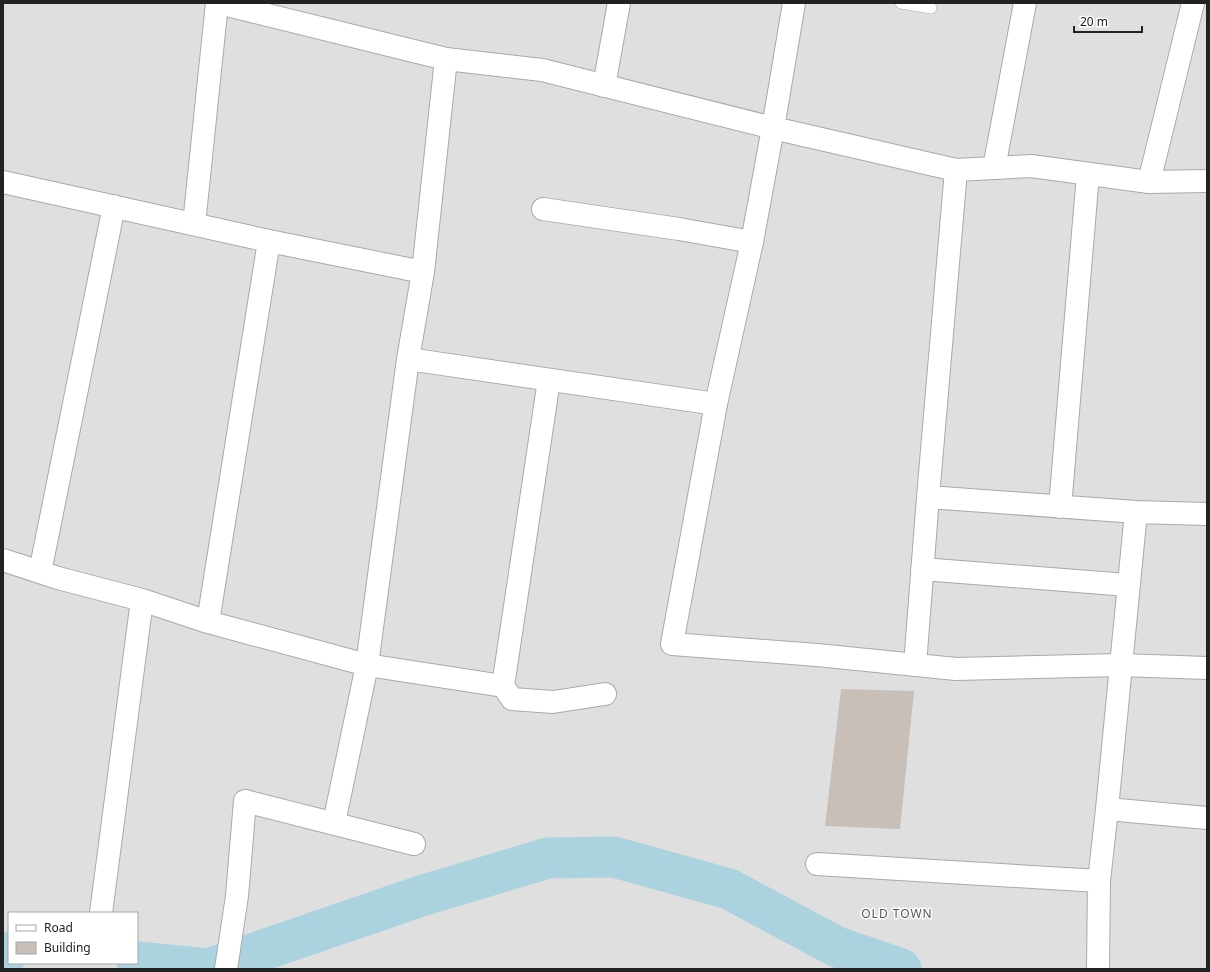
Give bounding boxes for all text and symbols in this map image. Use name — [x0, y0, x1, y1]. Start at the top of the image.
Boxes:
scale bar — [1074, 8, 1142, 34]
text: 20 m — [1080, 13, 1108, 30]
district label: OLD TOWN — [861, 905, 933, 922]
legend — [8, 912, 138, 964]
text: Road — [44, 919, 73, 936]
text: Building — [44, 939, 91, 956]

